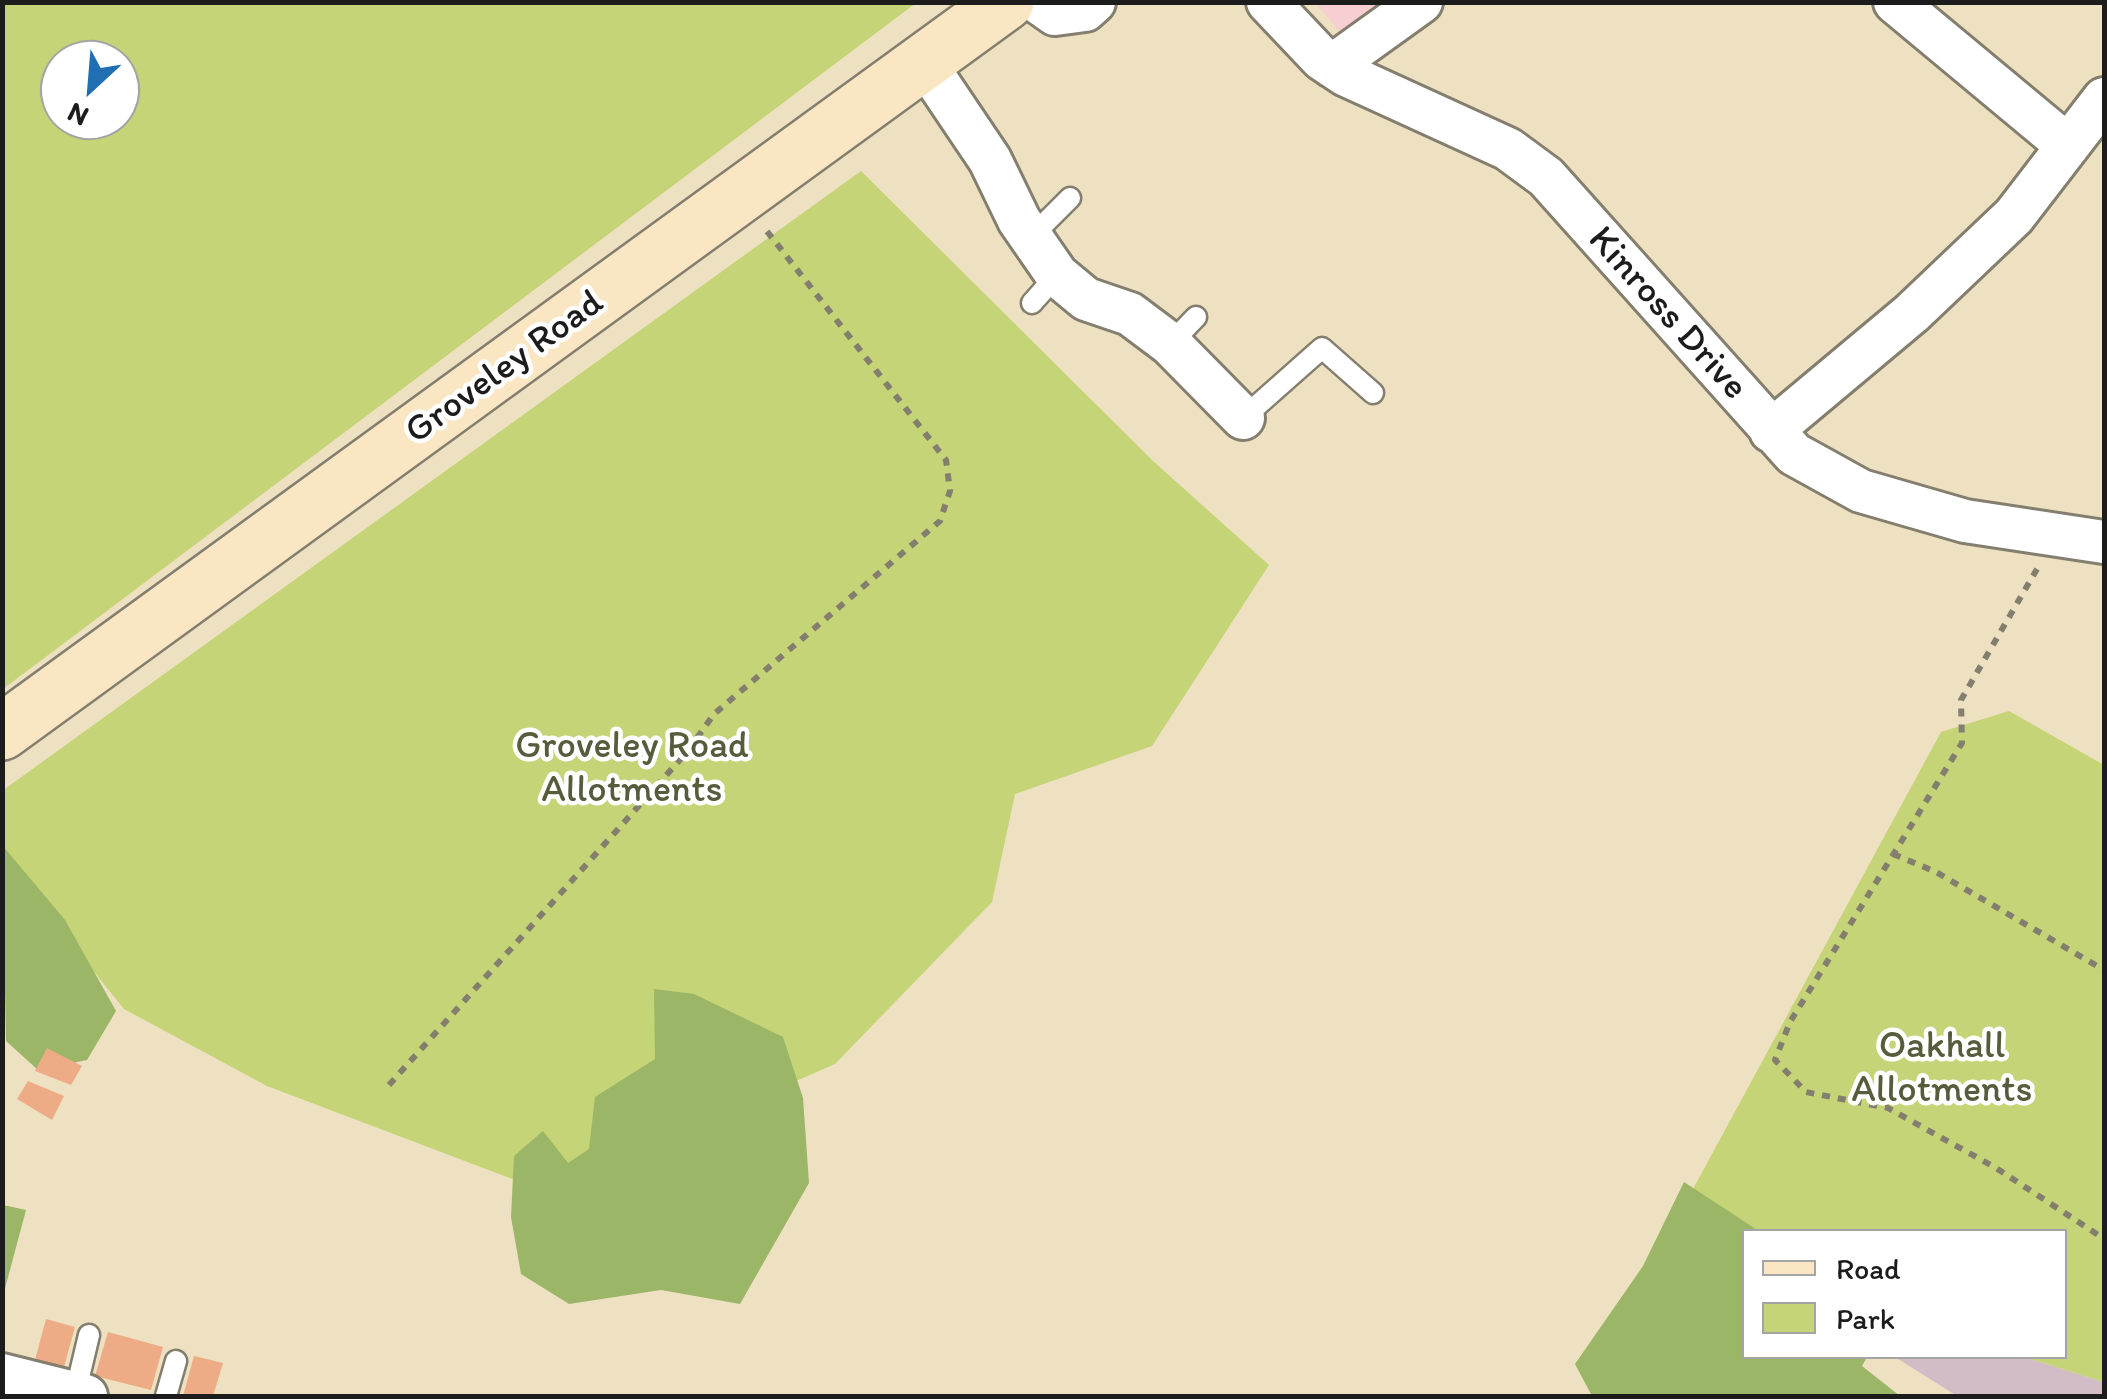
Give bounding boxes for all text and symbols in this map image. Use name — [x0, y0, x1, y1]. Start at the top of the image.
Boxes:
north arrow — [40, 40, 140, 140]
text: N — [62, 96, 94, 135]
street label: Kinross Drive — [1577, 218, 1757, 410]
street label: Groveley Road — [397, 281, 613, 455]
park label: Groveley Road Allotments — [515, 724, 749, 814]
park label: Oakhall Allotments — [1851, 1024, 2033, 1114]
legend — [1742, 1229, 2067, 1359]
text: Road — [1836, 1250, 1901, 1287]
text: Park — [1836, 1300, 1895, 1337]

